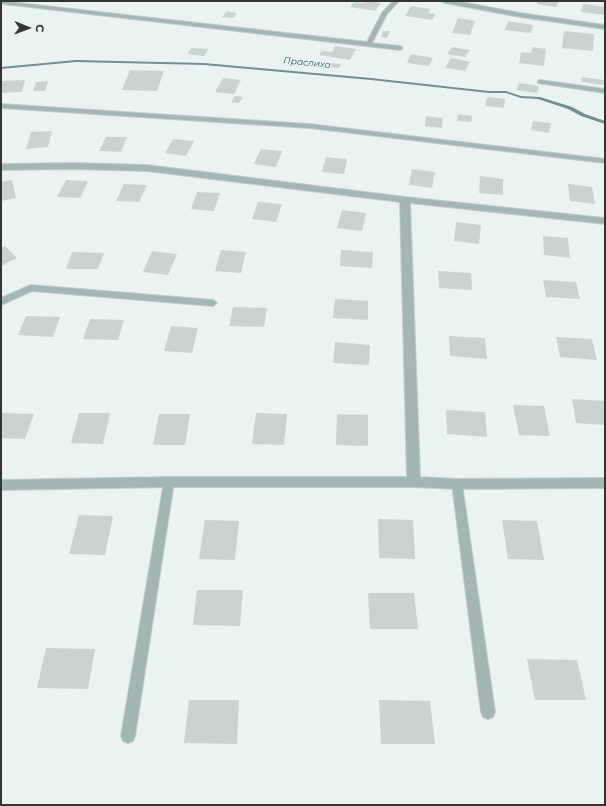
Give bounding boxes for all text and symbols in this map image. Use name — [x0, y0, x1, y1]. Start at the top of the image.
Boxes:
north arrow — [8, 8, 48, 48]
text: С — [33, 24, 47, 32]
water label: Праслиха — [283, 55, 331, 71]

